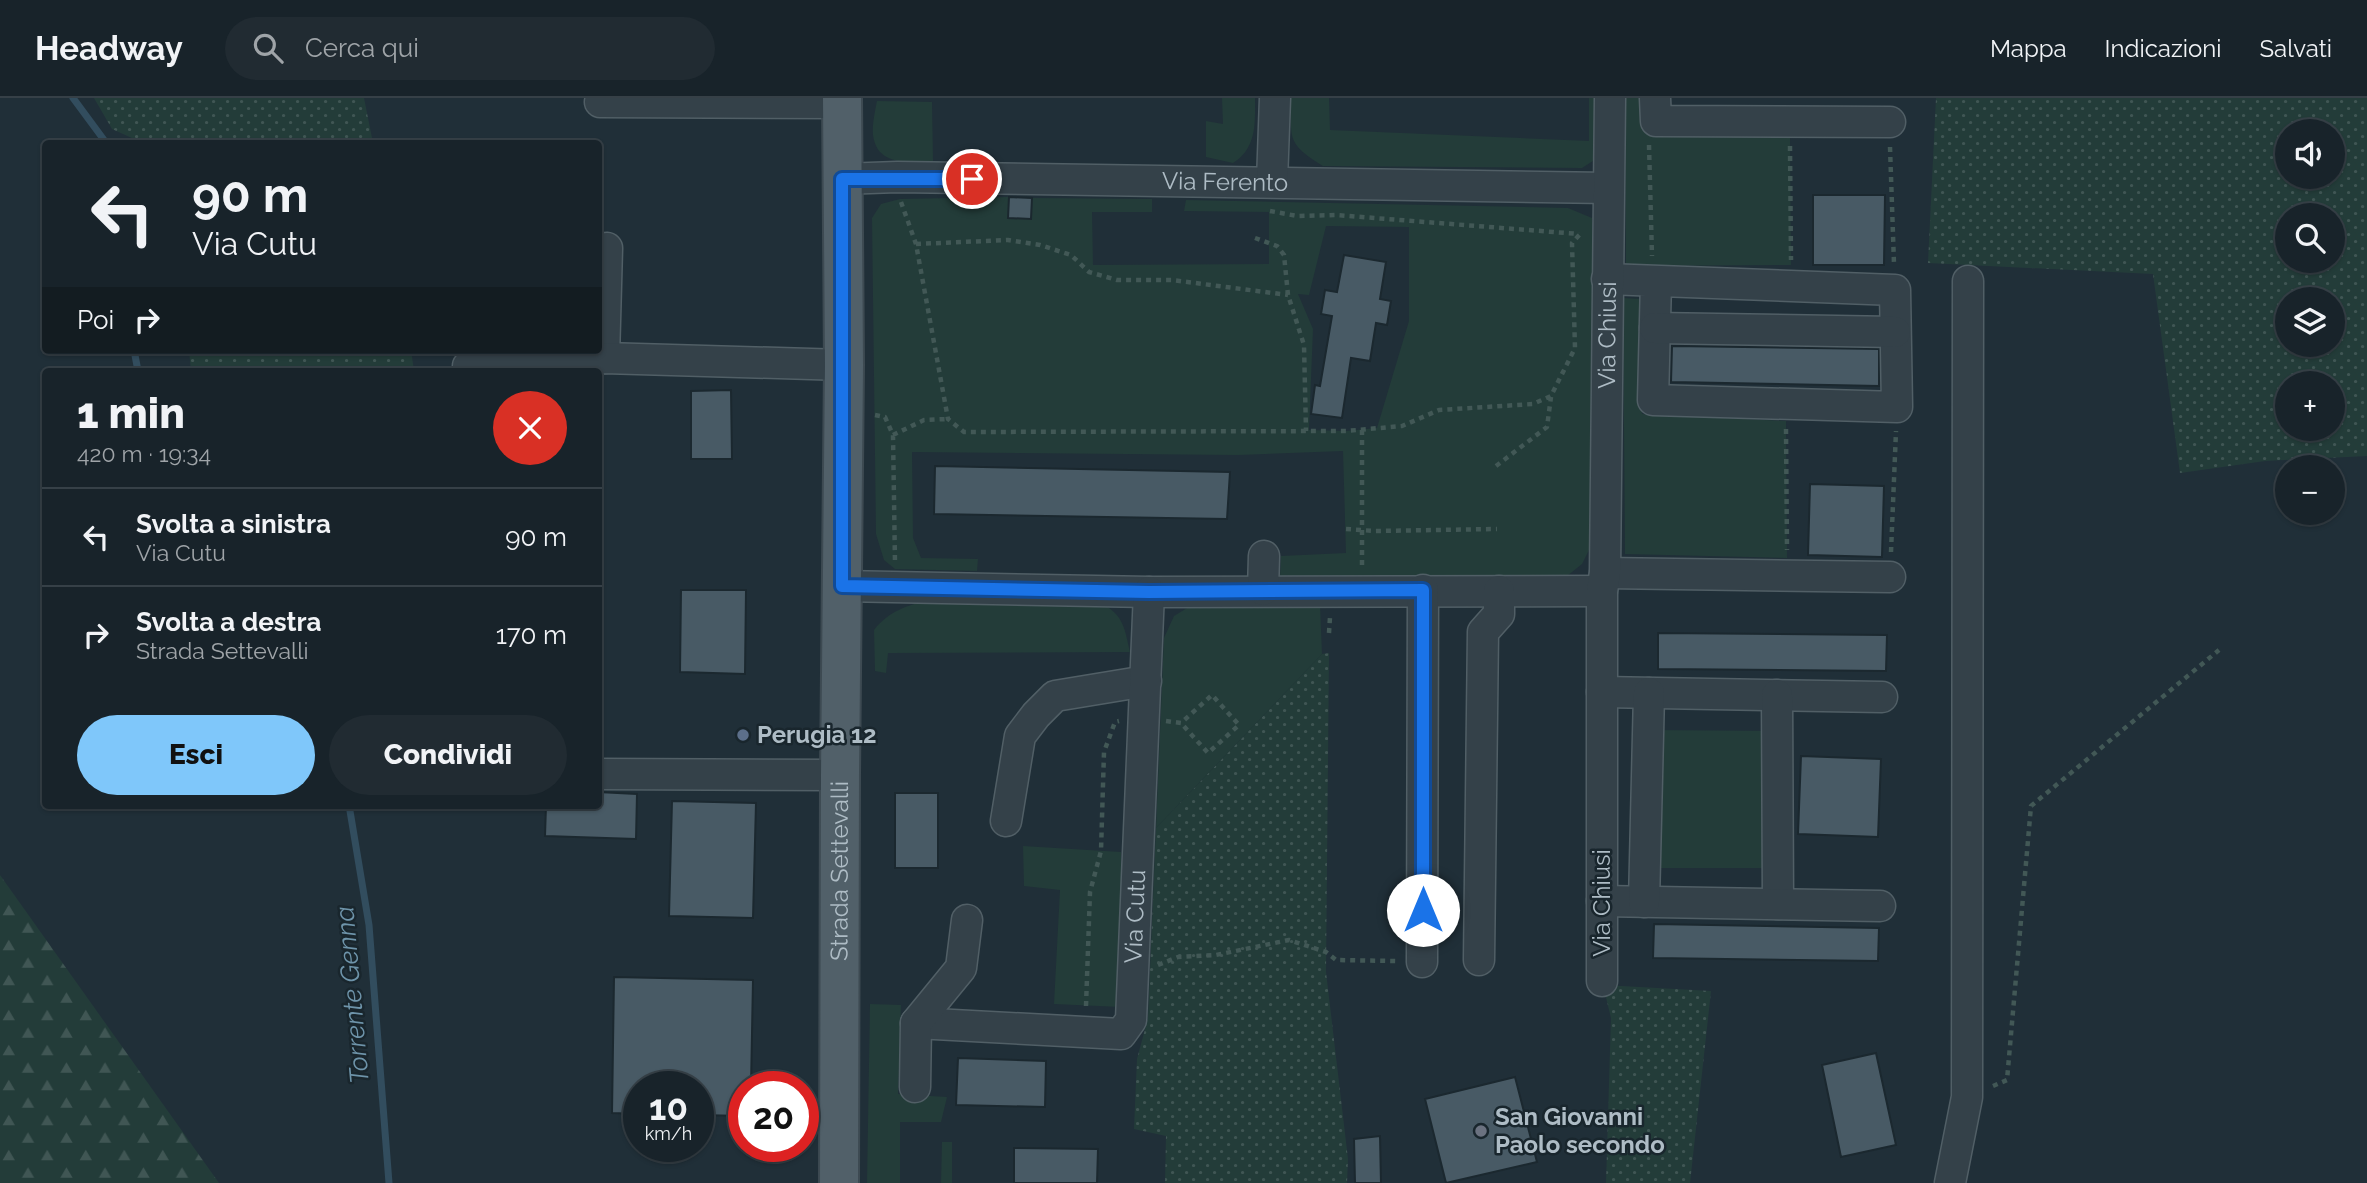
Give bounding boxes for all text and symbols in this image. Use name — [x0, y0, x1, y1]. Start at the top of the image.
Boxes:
search box — [225, 17, 715, 80]
text: Headway — [35, 29, 183, 68]
icon: search — [249, 29, 287, 67]
text: Cerca qui — [305, 33, 419, 63]
text: Mappa — [1990, 34, 2067, 63]
text: Indicazioni — [2105, 34, 2222, 63]
text: Salvati — [2260, 34, 2332, 63]
map controls — [2275, 119, 2345, 525]
button: sound — [2275, 119, 2345, 189]
pin — [942, 149, 1002, 209]
icon: arrive — [953, 160, 991, 198]
text: 90 m — [192, 166, 308, 223]
street label: Via Ferento — [1162, 166, 1288, 197]
icon: left — [77, 168, 168, 259]
button: search — [2275, 203, 2345, 273]
text: Via Cutu — [192, 225, 317, 262]
street label: Via Chiusi — [1592, 281, 1622, 389]
button: layers — [2275, 287, 2345, 357]
icon: right — [128, 301, 166, 339]
text: Poi — [77, 305, 114, 335]
button: + — [2275, 371, 2345, 441]
text: 1 min — [77, 389, 185, 438]
button: close — [493, 391, 567, 465]
text: 420 m · 19:34 — [77, 440, 211, 467]
button: − — [2275, 455, 2345, 525]
text: Svolta a sinistra — [136, 509, 331, 539]
icon: left — [77, 518, 115, 556]
text: 90 m — [505, 522, 567, 552]
text: Via Cutu — [136, 539, 226, 566]
text: Svolta a destra — [136, 607, 322, 637]
icon: right — [77, 616, 115, 654]
text: 170 m — [496, 620, 567, 650]
text: Strada Settevalli — [136, 637, 309, 664]
button: Esci — [77, 715, 315, 795]
button: Condividi — [329, 715, 567, 795]
place label: Perugia 12 — [757, 720, 876, 749]
marker: Perugia 12 — [735, 727, 751, 743]
street label: Strada Settevalli — [825, 781, 854, 961]
street label: Via Chiusi — [1587, 849, 1616, 957]
street label: Via Cutu — [1118, 869, 1151, 964]
position arrow — [1386, 873, 1460, 947]
water label: Torrente Genna — [329, 905, 375, 1085]
speed limit sign: 20 — [728, 1071, 819, 1162]
text: 10 — [649, 1087, 688, 1128]
place label: San Giovanni Paolo secondo — [1495, 1102, 1665, 1159]
text: km/h — [645, 1123, 692, 1144]
marker: San Giovanni Paolo secondo — [1473, 1123, 1489, 1139]

